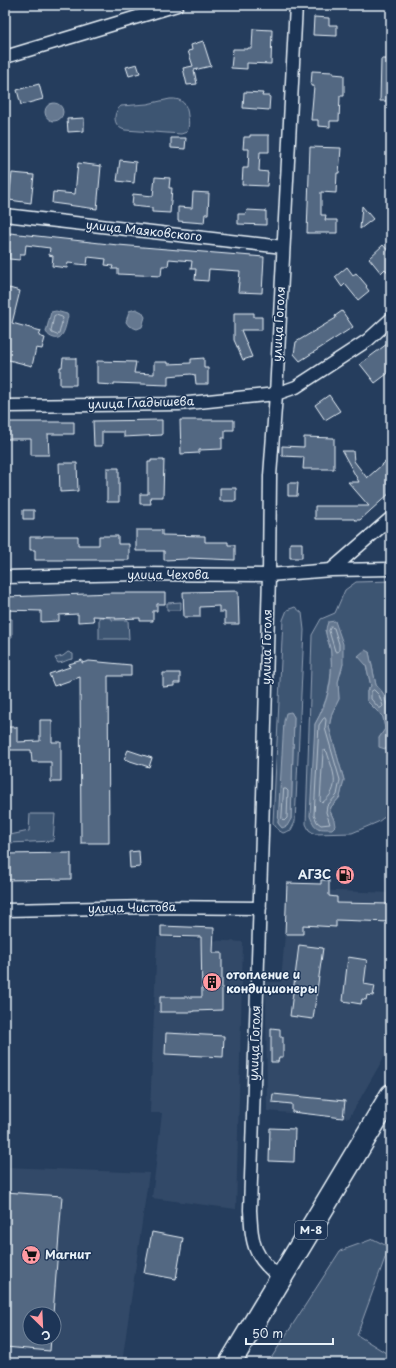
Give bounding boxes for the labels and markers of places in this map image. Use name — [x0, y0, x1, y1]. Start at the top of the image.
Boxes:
fuel station icon: АГЗС — [334, 864, 356, 886]
place label: АГЗС — [298, 865, 331, 883]
place label: отопление и кондиционеры — [226, 965, 317, 997]
building icon: отопление и кондиционеры — [201, 971, 223, 993]
supermarket icon: Магнит — [20, 1244, 42, 1266]
place label: Магнит — [45, 1245, 91, 1263]

